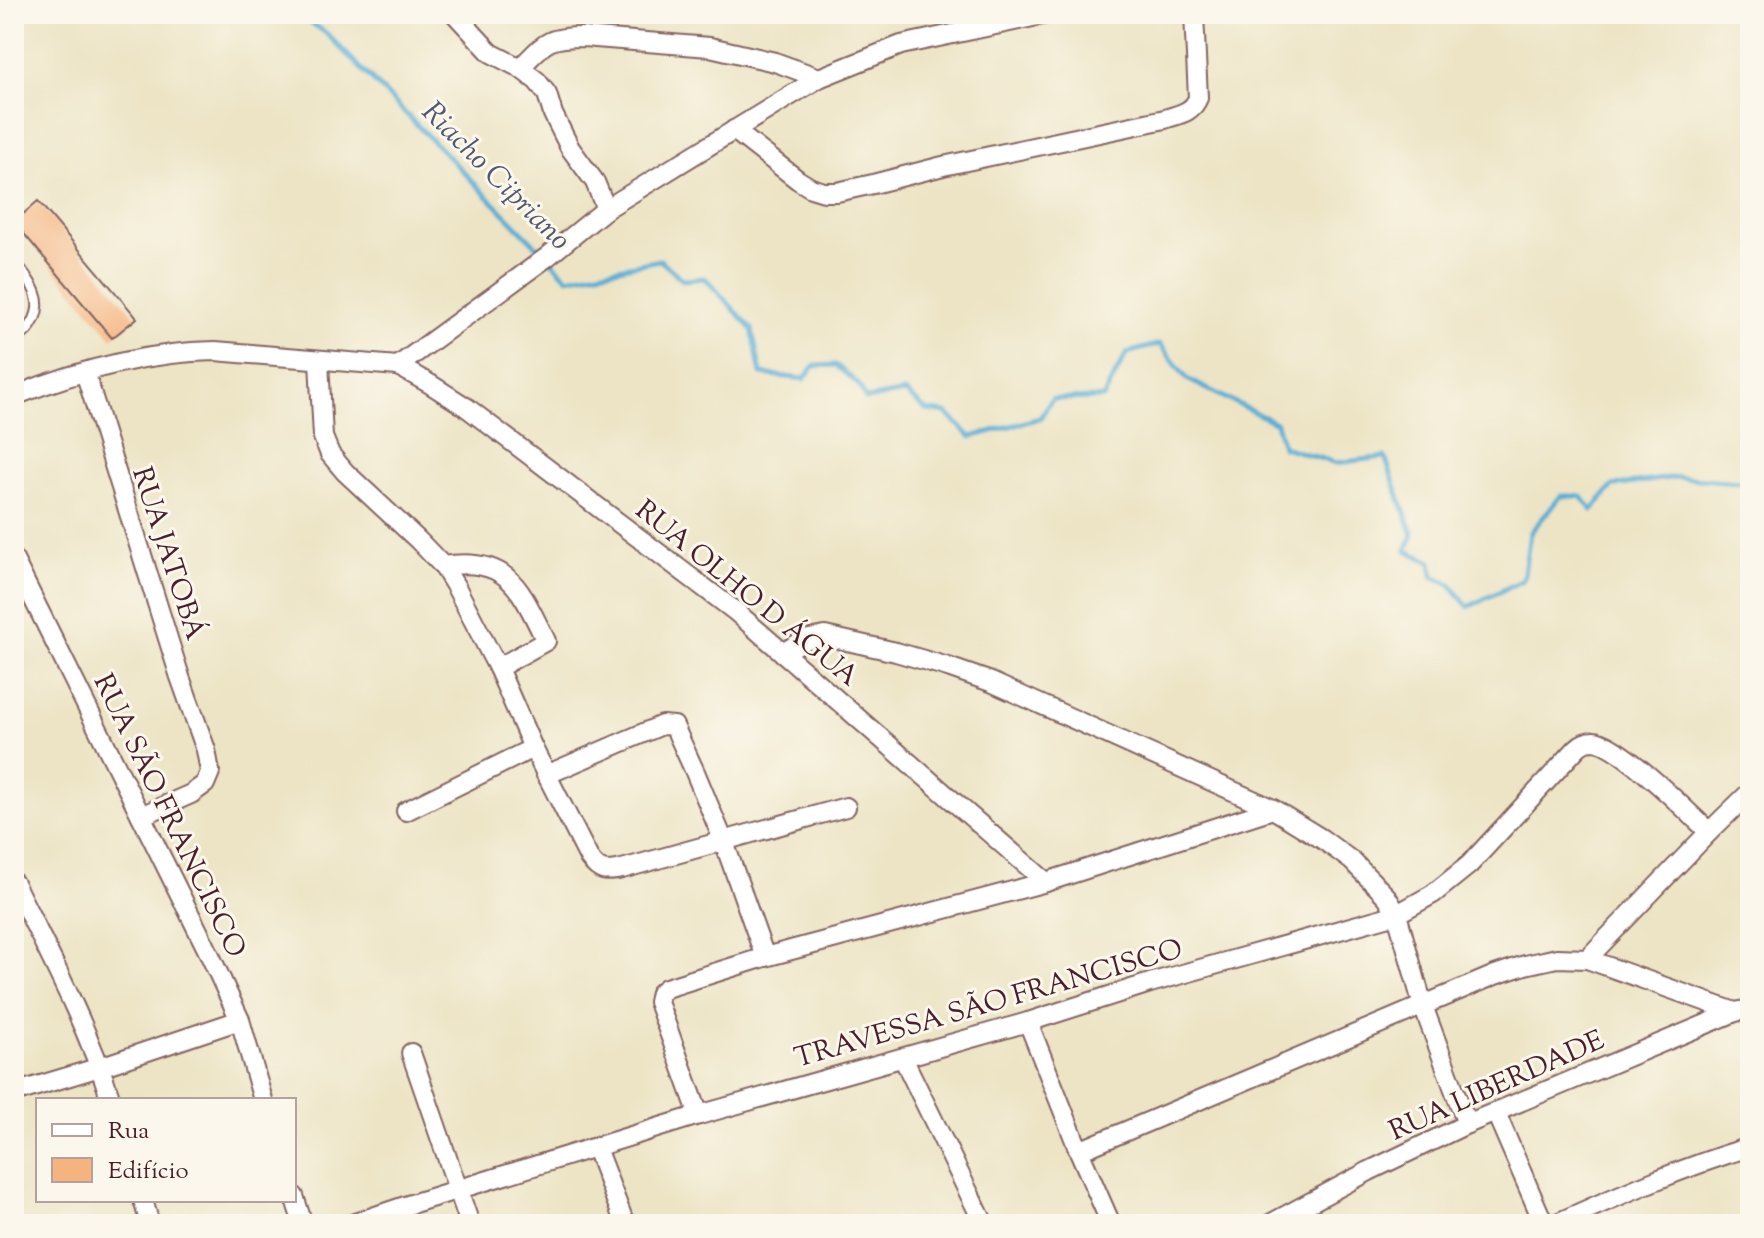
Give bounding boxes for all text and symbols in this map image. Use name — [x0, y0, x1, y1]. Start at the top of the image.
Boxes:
water label: Riacho Cipriano — [411, 92, 580, 261]
street label: RUA JATOBÁ — [120, 462, 214, 646]
street label: RUA OLHO D ÁGUA — [626, 491, 867, 697]
street label: RUA SÃO FRANCISCO — [82, 668, 254, 965]
street label: TRAVESSA SÃO FRANCISCO — [790, 930, 1188, 1080]
street label: RUA LIBERDADE — [1383, 1021, 1611, 1152]
legend — [36, 1098, 296, 1202]
text: Rua — [108, 1115, 149, 1149]
text: Edifício — [108, 1155, 189, 1189]

